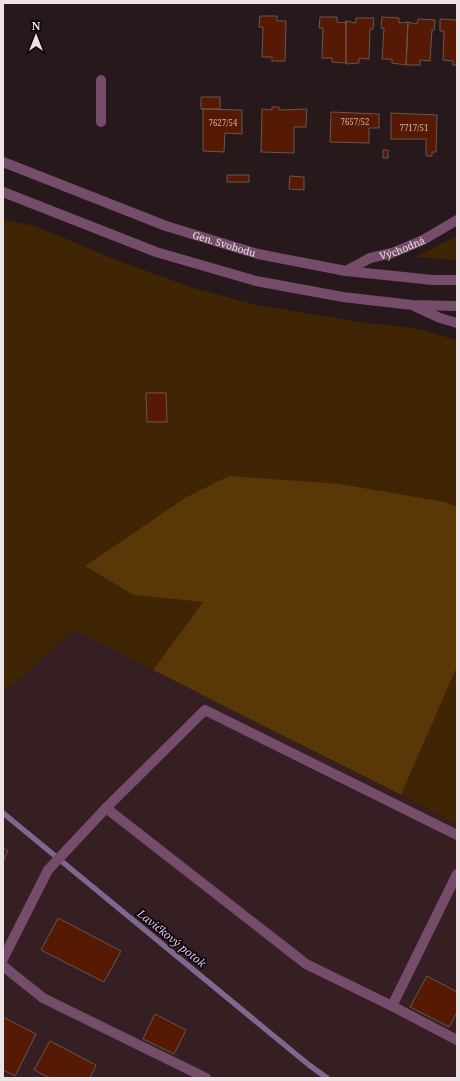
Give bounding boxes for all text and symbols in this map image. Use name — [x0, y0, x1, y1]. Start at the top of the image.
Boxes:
north arrow — [16, 16, 56, 56]
text: N — [32, 18, 41, 33]
house number: 7657/52 — [340, 116, 370, 127]
house number: 7627/54 — [208, 117, 238, 128]
house number: 7717/51 — [399, 122, 429, 133]
street label: Gen. Svobodu — [191, 227, 258, 260]
street label: Východná — [378, 233, 427, 263]
water label: Lavičkový potok — [134, 905, 210, 971]

